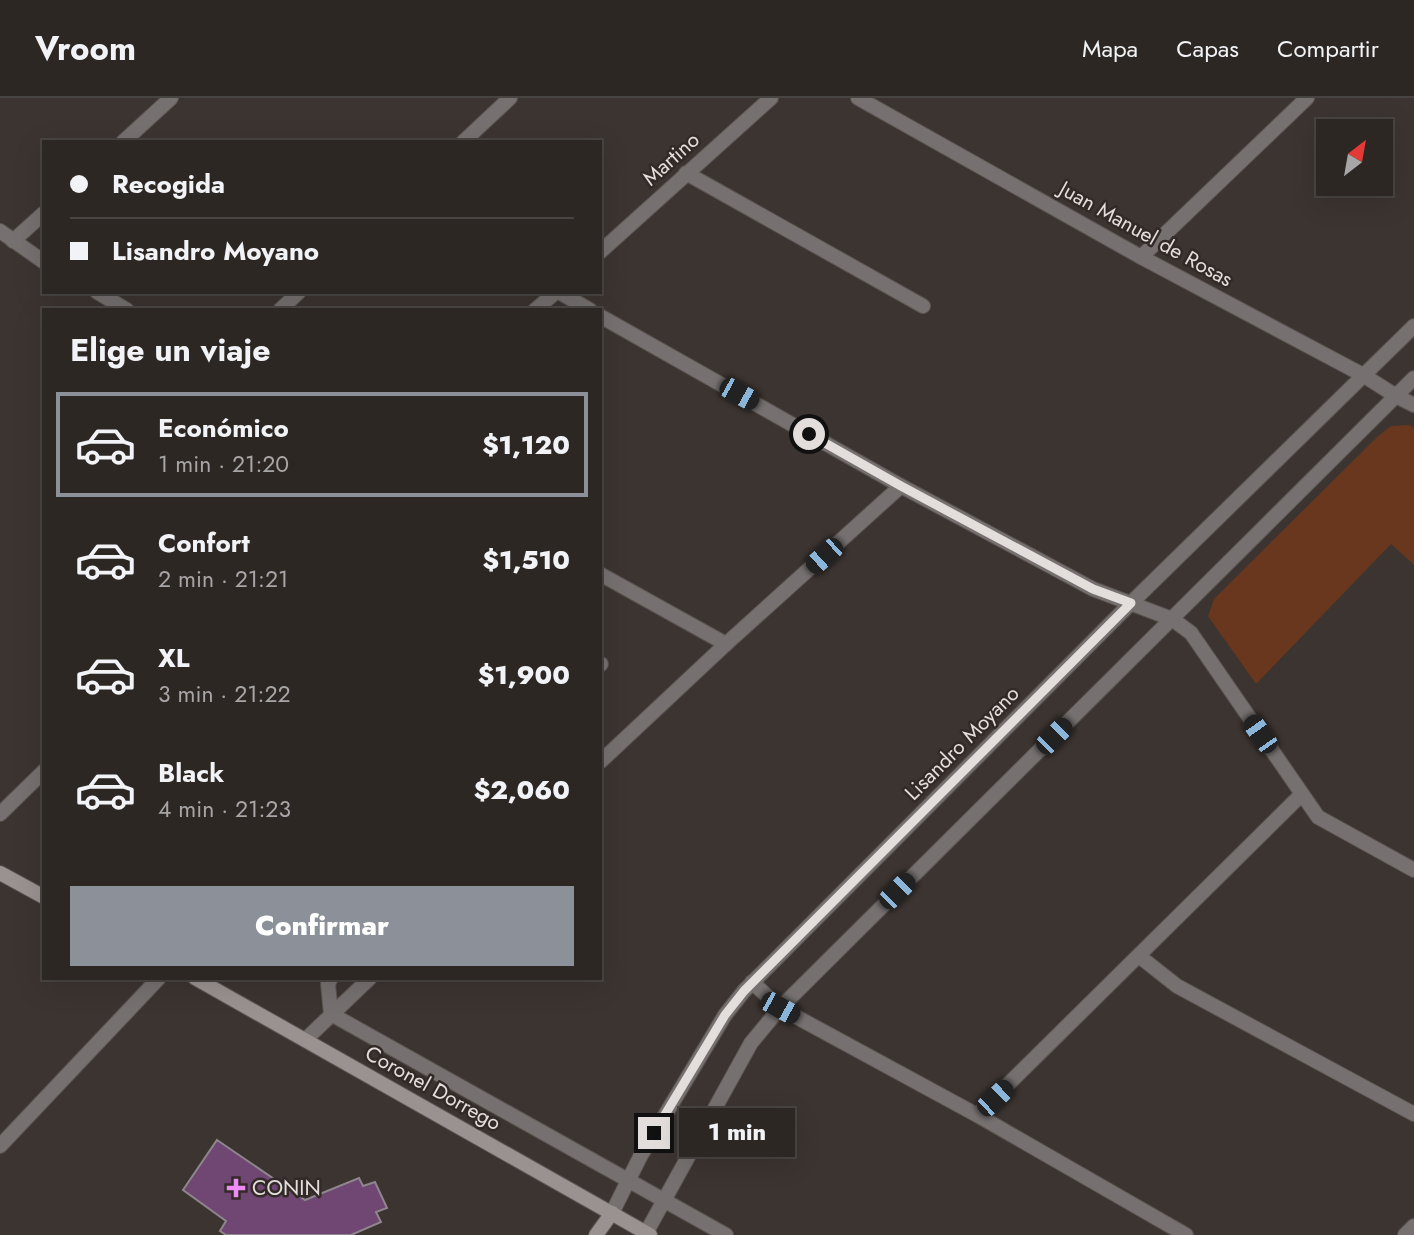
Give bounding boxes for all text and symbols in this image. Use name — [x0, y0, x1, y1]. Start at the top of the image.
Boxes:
text: Vroom — [35, 25, 136, 72]
text: Mapa — [1082, 31, 1138, 66]
text: Capas — [1176, 31, 1239, 66]
text: Compartir — [1277, 31, 1379, 66]
north arrow — [1316, 119, 1393, 196]
map controls — [1316, 119, 1393, 196]
street label: Martino — [636, 125, 706, 193]
text: Recogida — [112, 165, 225, 203]
street label: Juan Manuel de Rosas — [1051, 172, 1238, 294]
text: Lisandro Moyano — [112, 232, 319, 270]
text: Elige un viaje — [70, 327, 271, 373]
car — [716, 375, 763, 413]
text: Económico — [158, 409, 289, 447]
icon: car — [74, 413, 137, 476]
route start — [793, 418, 825, 450]
text: $1,120 — [482, 426, 570, 464]
text: 1 min · 21:20 — [158, 447, 289, 481]
text: Confort — [158, 524, 250, 562]
icon: car — [74, 528, 137, 591]
car — [802, 534, 847, 578]
text: $1,510 — [482, 541, 570, 579]
text: 2 min · 21:21 — [158, 562, 288, 596]
text: XL — [158, 639, 190, 677]
icon: car — [74, 643, 137, 706]
text: $1,900 — [478, 656, 570, 694]
text: 3 min · 21:22 — [158, 677, 291, 711]
street label: Lisandro Moyano — [898, 679, 1026, 807]
car — [1240, 711, 1281, 757]
car — [1032, 714, 1077, 758]
text: Black — [158, 754, 224, 792]
icon: car — [74, 758, 137, 821]
text: $2,060 — [474, 771, 570, 809]
text: 4 min · 21:23 — [158, 792, 291, 826]
car — [875, 869, 920, 913]
button: Confirmar — [70, 886, 574, 966]
car — [757, 989, 804, 1027]
street label: Coronel Dorrego — [360, 1038, 506, 1138]
car — [973, 1076, 1018, 1120]
callout: 1 min — [678, 1108, 794, 1158]
text: 1 min — [708, 1115, 766, 1149]
route end — [638, 1117, 670, 1149]
place label: CONIN — [252, 1173, 321, 1203]
marker: CONIN — [226, 1178, 246, 1198]

